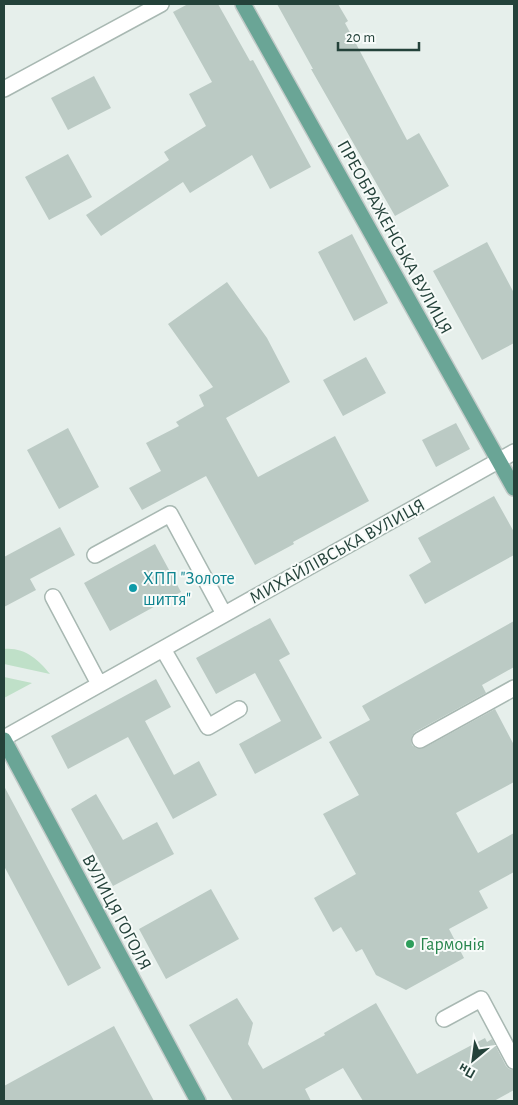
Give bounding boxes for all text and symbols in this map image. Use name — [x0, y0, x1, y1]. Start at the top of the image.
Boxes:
scale bar — [338, 20, 419, 52]
text: 20 m — [346, 30, 375, 45]
street label: ПРЕОБРАЖЕНСЬКА ВУЛИЦЯ — [333, 137, 455, 338]
street label: МИХАЙЛІВСЬКА ВУЛИЦЯ — [246, 494, 428, 608]
place label: ХПП "Золоте шиття" — [143, 570, 235, 609]
marker: ХПП "Золоте шиття" — [127, 582, 139, 594]
street label: ВУЛИЦЯ ГОГОЛЯ — [78, 852, 154, 973]
place label: Гармонія — [420, 936, 485, 954]
marker: Гармонія — [404, 938, 416, 950]
north arrow — [448, 1035, 498, 1085]
text: Пн — [456, 1060, 478, 1081]

